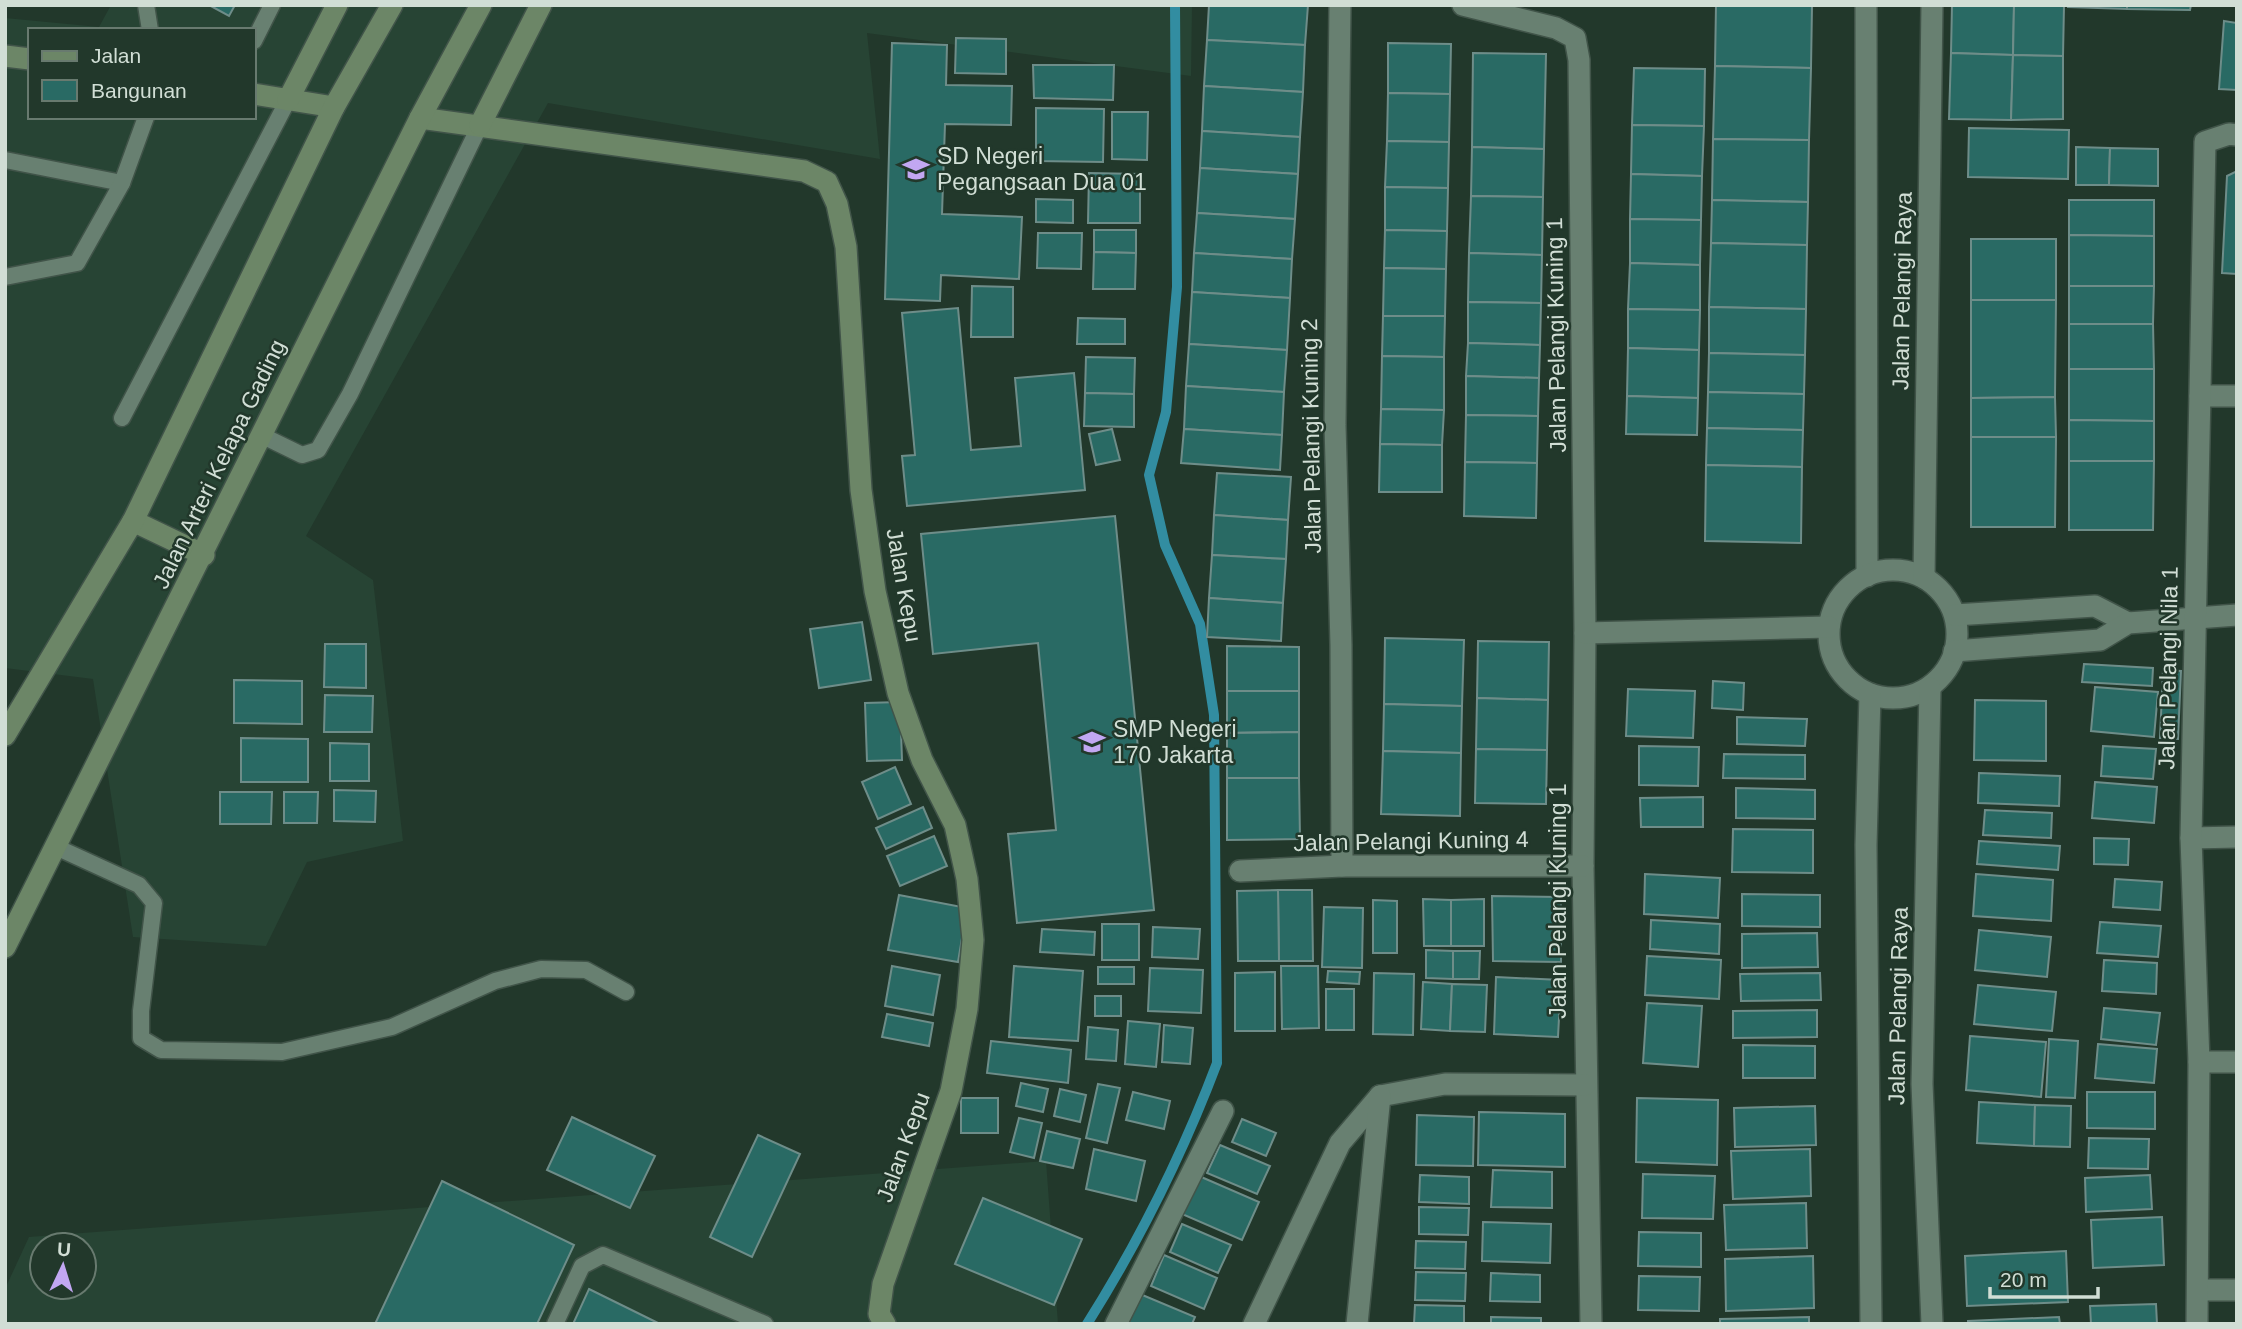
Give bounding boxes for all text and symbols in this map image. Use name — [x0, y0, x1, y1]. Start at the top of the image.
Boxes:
legend — [28, 28, 256, 119]
text: Jalan — [91, 44, 141, 67]
text: Bangunan — [91, 79, 187, 102]
place label: SD Negeri Pegangsaan Dua 01 — [937, 143, 1147, 195]
school or university icon: SD Negeri Pegangsaan Dua 01 — [901, 154, 931, 184]
street label: Jalan Pelangi Raya — [1887, 191, 1917, 390]
street label: Jalan Pelangi Kuning 1 — [1541, 217, 1571, 453]
street label: Jalan Pelangi Kuning 2 — [1296, 318, 1326, 554]
street label: Jalan Arteri Kelapa Gading — [147, 335, 291, 593]
street label: Jalan Kepu — [881, 526, 927, 644]
street label: Jalan Pelangi Nila 1 — [2153, 566, 2183, 770]
place label: SMP Negeri 170 Jakarta — [1113, 716, 1237, 768]
school or university icon: SMP Negeri 170 Jakarta — [1077, 727, 1107, 757]
street label: Jalan Pelangi Kuning 1 — [1545, 783, 1571, 1019]
street label: Jalan Pelangi Kuning 4 — [1293, 826, 1529, 856]
street label: Jalan Pelangi Raya — [1883, 906, 1913, 1105]
street label: Jalan Kepu — [871, 1088, 935, 1206]
north arrow — [28, 1231, 98, 1301]
text: U — [57, 1239, 72, 1260]
scale bar — [1990, 1256, 2098, 1300]
text: 20 m — [2000, 1268, 2047, 1291]

